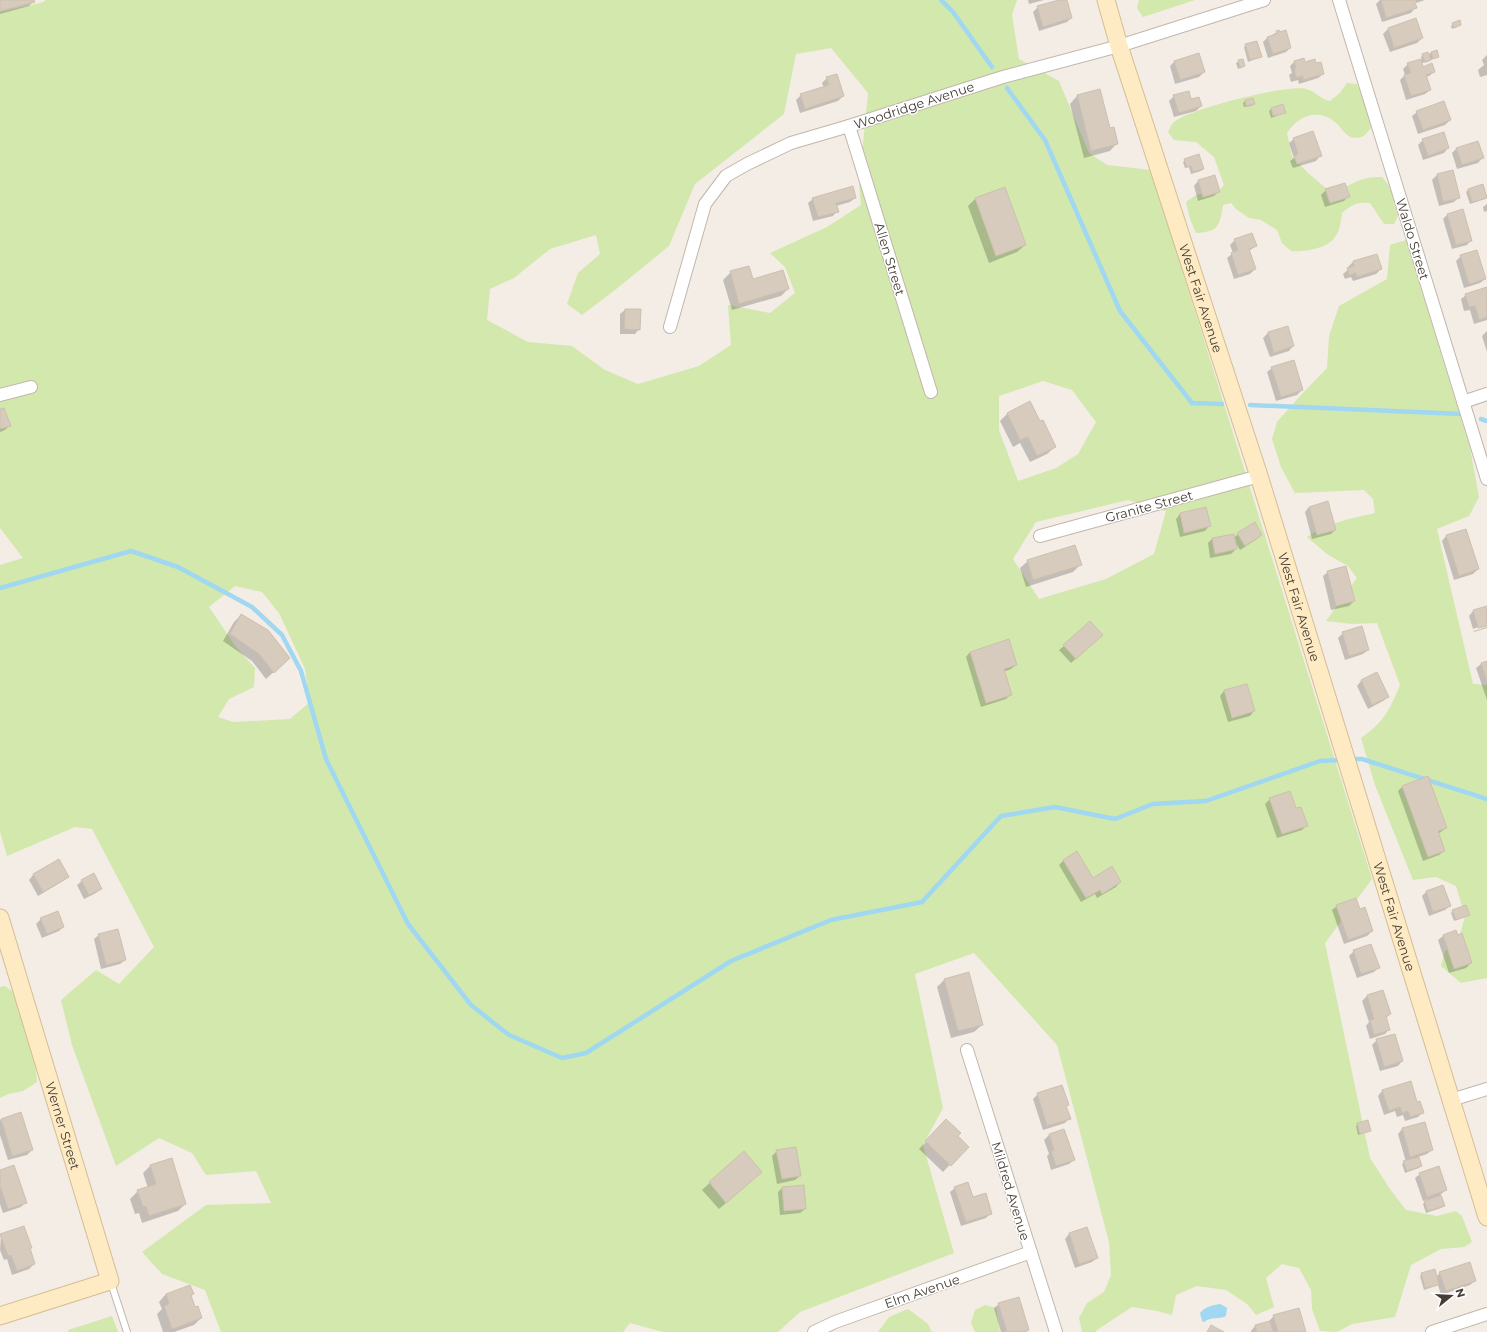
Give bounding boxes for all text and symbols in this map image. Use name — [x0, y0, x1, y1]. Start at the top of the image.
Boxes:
street label: Woodridge Avenue — [852, 78, 976, 132]
street label: Waldo Street — [1393, 196, 1433, 282]
street label: Allen Street — [871, 220, 909, 298]
street label: West Fair Avenue — [1176, 242, 1226, 355]
street label: Granite Street — [1103, 487, 1195, 525]
street label: West Fair Avenue — [1275, 550, 1324, 664]
street label: West Fair Avenue — [1370, 860, 1419, 973]
street label: Werner Street — [42, 1080, 84, 1172]
street label: Mildred Avenue — [988, 1140, 1034, 1242]
street label: Elm Avenue — [882, 1271, 962, 1311]
north arrow — [1431, 1276, 1471, 1316]
text: N — [1452, 1287, 1469, 1299]

